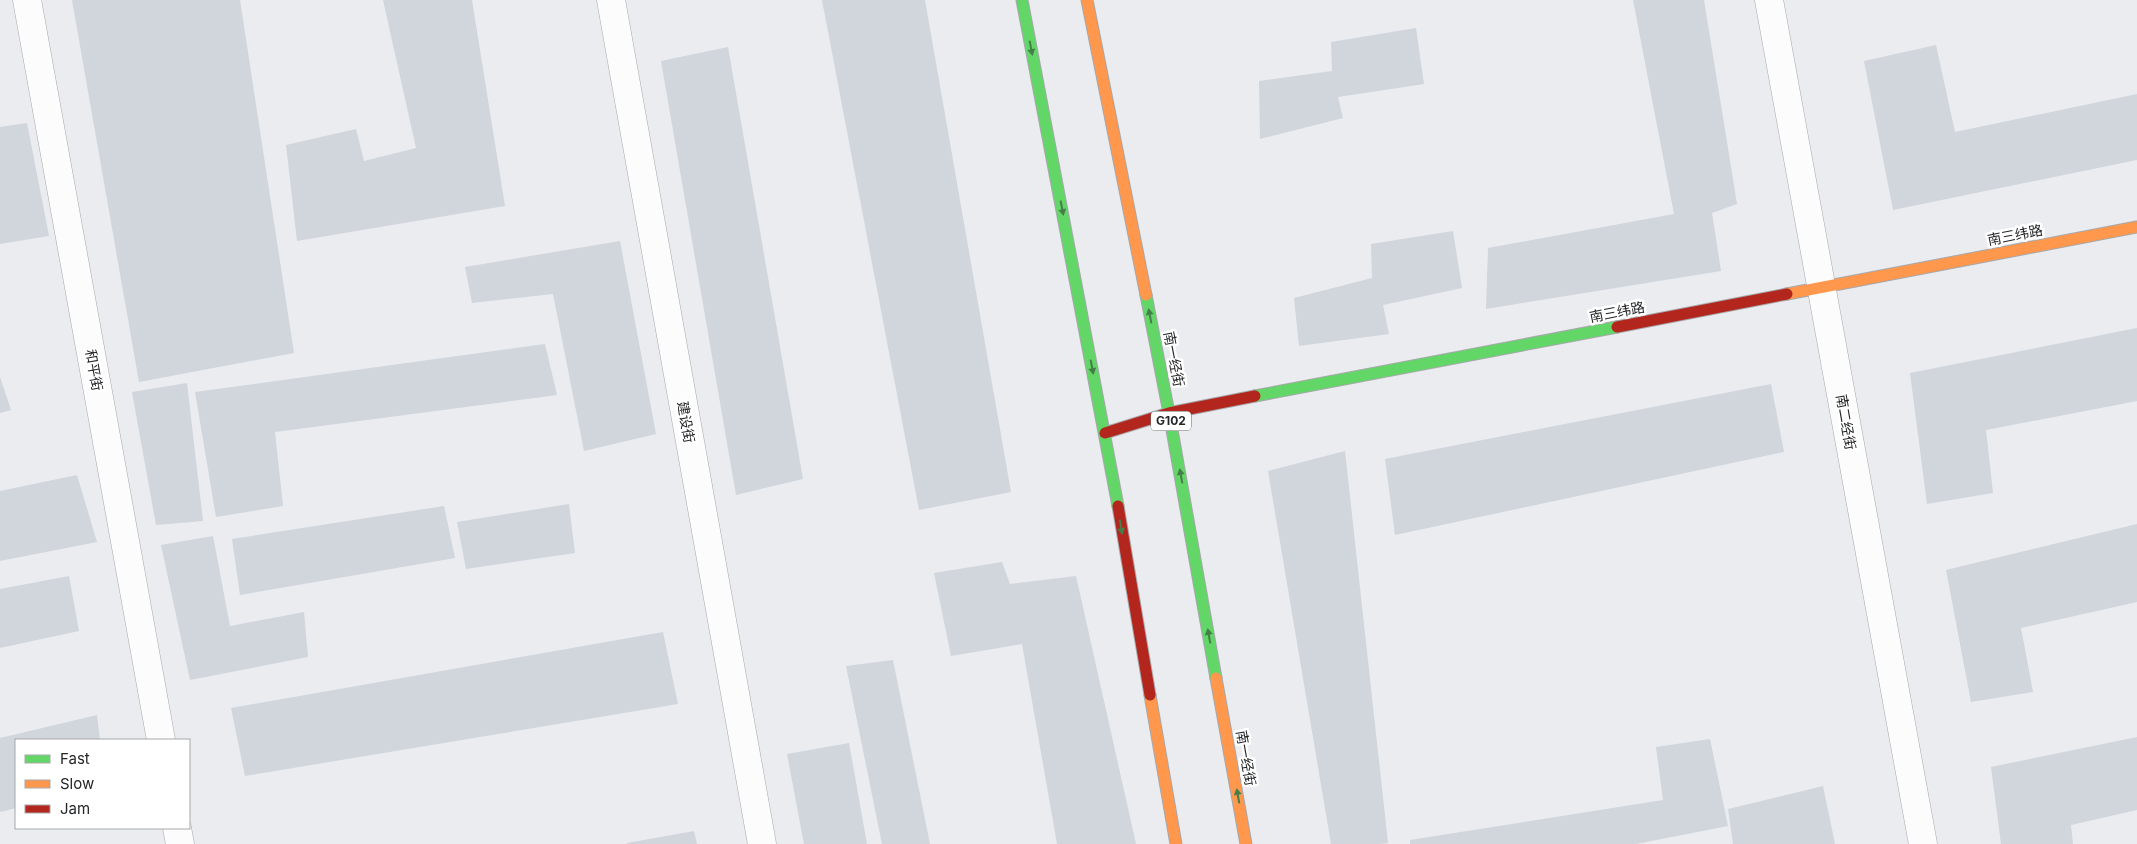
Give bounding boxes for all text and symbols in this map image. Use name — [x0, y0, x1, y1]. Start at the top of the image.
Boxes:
one-way arrow — [1028, 40, 1036, 56]
one-way arrow — [1058, 200, 1066, 216]
street label: 南三纬路 — [1986, 221, 2044, 248]
street label: 南三纬路 — [1588, 298, 1646, 325]
one-way arrow — [1146, 309, 1154, 324]
street label: 南一经街 — [1161, 330, 1188, 388]
street label: 和平街 — [82, 348, 107, 392]
one-way arrow — [1088, 360, 1096, 375]
street label: 南二经街 — [1833, 393, 1860, 451]
street label: 建设街 — [674, 400, 699, 444]
road number: G102 — [1151, 412, 1191, 431]
one-way arrow — [1176, 468, 1184, 484]
one-way arrow — [1117, 519, 1125, 535]
one-way arrow — [1205, 628, 1213, 644]
street label: 南一经街 — [1233, 729, 1260, 787]
legend — [15, 739, 190, 829]
text: Fast — [60, 749, 90, 768]
text: Slow — [60, 774, 94, 793]
one-way arrow — [1233, 788, 1241, 804]
text: Jam — [60, 799, 90, 818]

